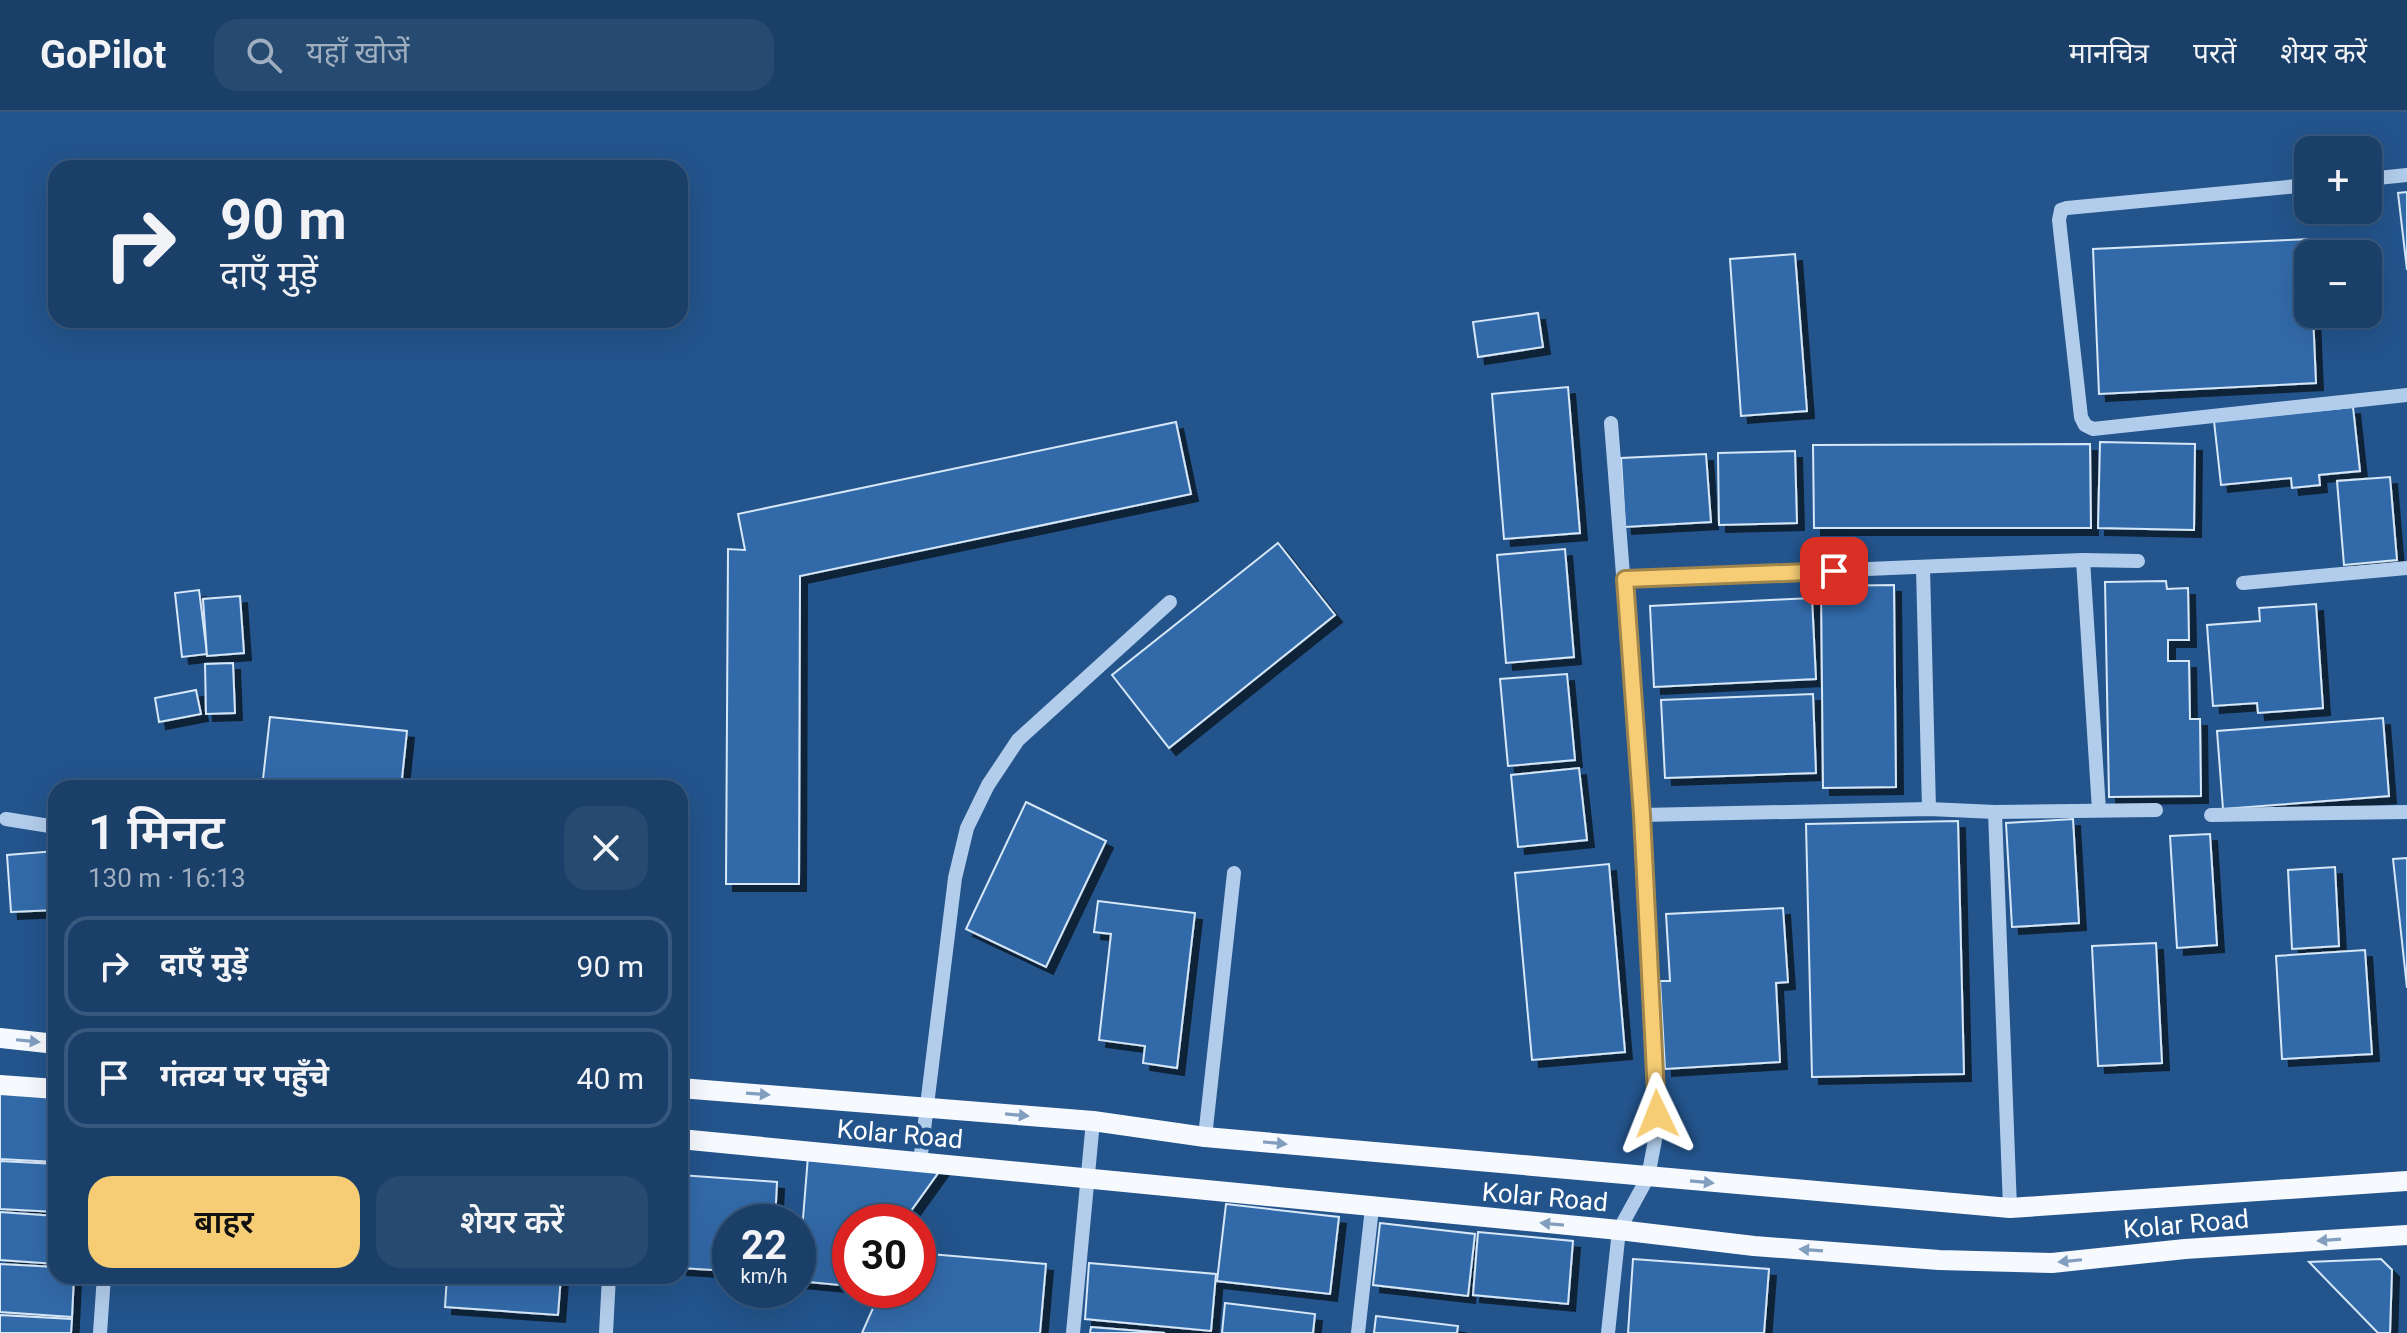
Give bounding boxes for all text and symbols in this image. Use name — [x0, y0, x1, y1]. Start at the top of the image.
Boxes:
search box — [214, 19, 774, 91]
text: GoPilot — [40, 33, 166, 77]
icon: search — [242, 33, 286, 77]
text: यहाँ खोजें — [306, 35, 409, 70]
text: मानचित्र — [2069, 37, 2149, 70]
text: परतें — [2193, 37, 2236, 70]
text: शेयर करें — [2280, 37, 2367, 70]
map controls — [2294, 136, 2382, 328]
button: + — [2294, 136, 2382, 224]
text: 90 m — [220, 187, 347, 253]
icon: right — [88, 192, 192, 296]
button: − — [2294, 240, 2382, 328]
text: दाएँ मुड़ें — [220, 254, 318, 296]
pin — [1800, 537, 1868, 605]
icon: arrive — [1812, 549, 1856, 593]
text: 1 मिनट — [88, 804, 225, 861]
button: close — [564, 806, 648, 890]
text: 130 m · 16:13 — [88, 863, 246, 893]
icon: right — [92, 944, 136, 988]
text: दाएँ मुड़ें — [160, 946, 248, 981]
text: 90 m — [577, 949, 644, 984]
one-way arrow — [16, 1034, 41, 1047]
icon: arrive — [92, 1056, 136, 1100]
text: गंतव्य पर पहुँचे — [160, 1058, 329, 1093]
text: 40 m — [577, 1061, 644, 1096]
position arrow — [1615, 1072, 1699, 1156]
one-way arrow — [746, 1088, 771, 1101]
one-way arrow — [1005, 1108, 1030, 1121]
street label: Kolar Road — [836, 1114, 964, 1154]
one-way arrow — [1263, 1137, 1288, 1150]
button: बाहर — [88, 1176, 360, 1268]
button: शेयर करें — [376, 1176, 648, 1268]
one-way arrow — [1689, 1176, 1714, 1189]
street label: Kolar Road — [1481, 1177, 1609, 1217]
speed limit sign: 30 — [832, 1204, 936, 1308]
street label: Kolar Road — [2122, 1204, 2250, 1244]
one-way arrow — [1539, 1217, 1564, 1230]
text: 22 — [741, 1222, 787, 1269]
one-way arrow — [2316, 1234, 2341, 1247]
one-way arrow — [1798, 1243, 1823, 1256]
one-way arrow — [2057, 1254, 2082, 1267]
text: km/h — [741, 1264, 787, 1288]

